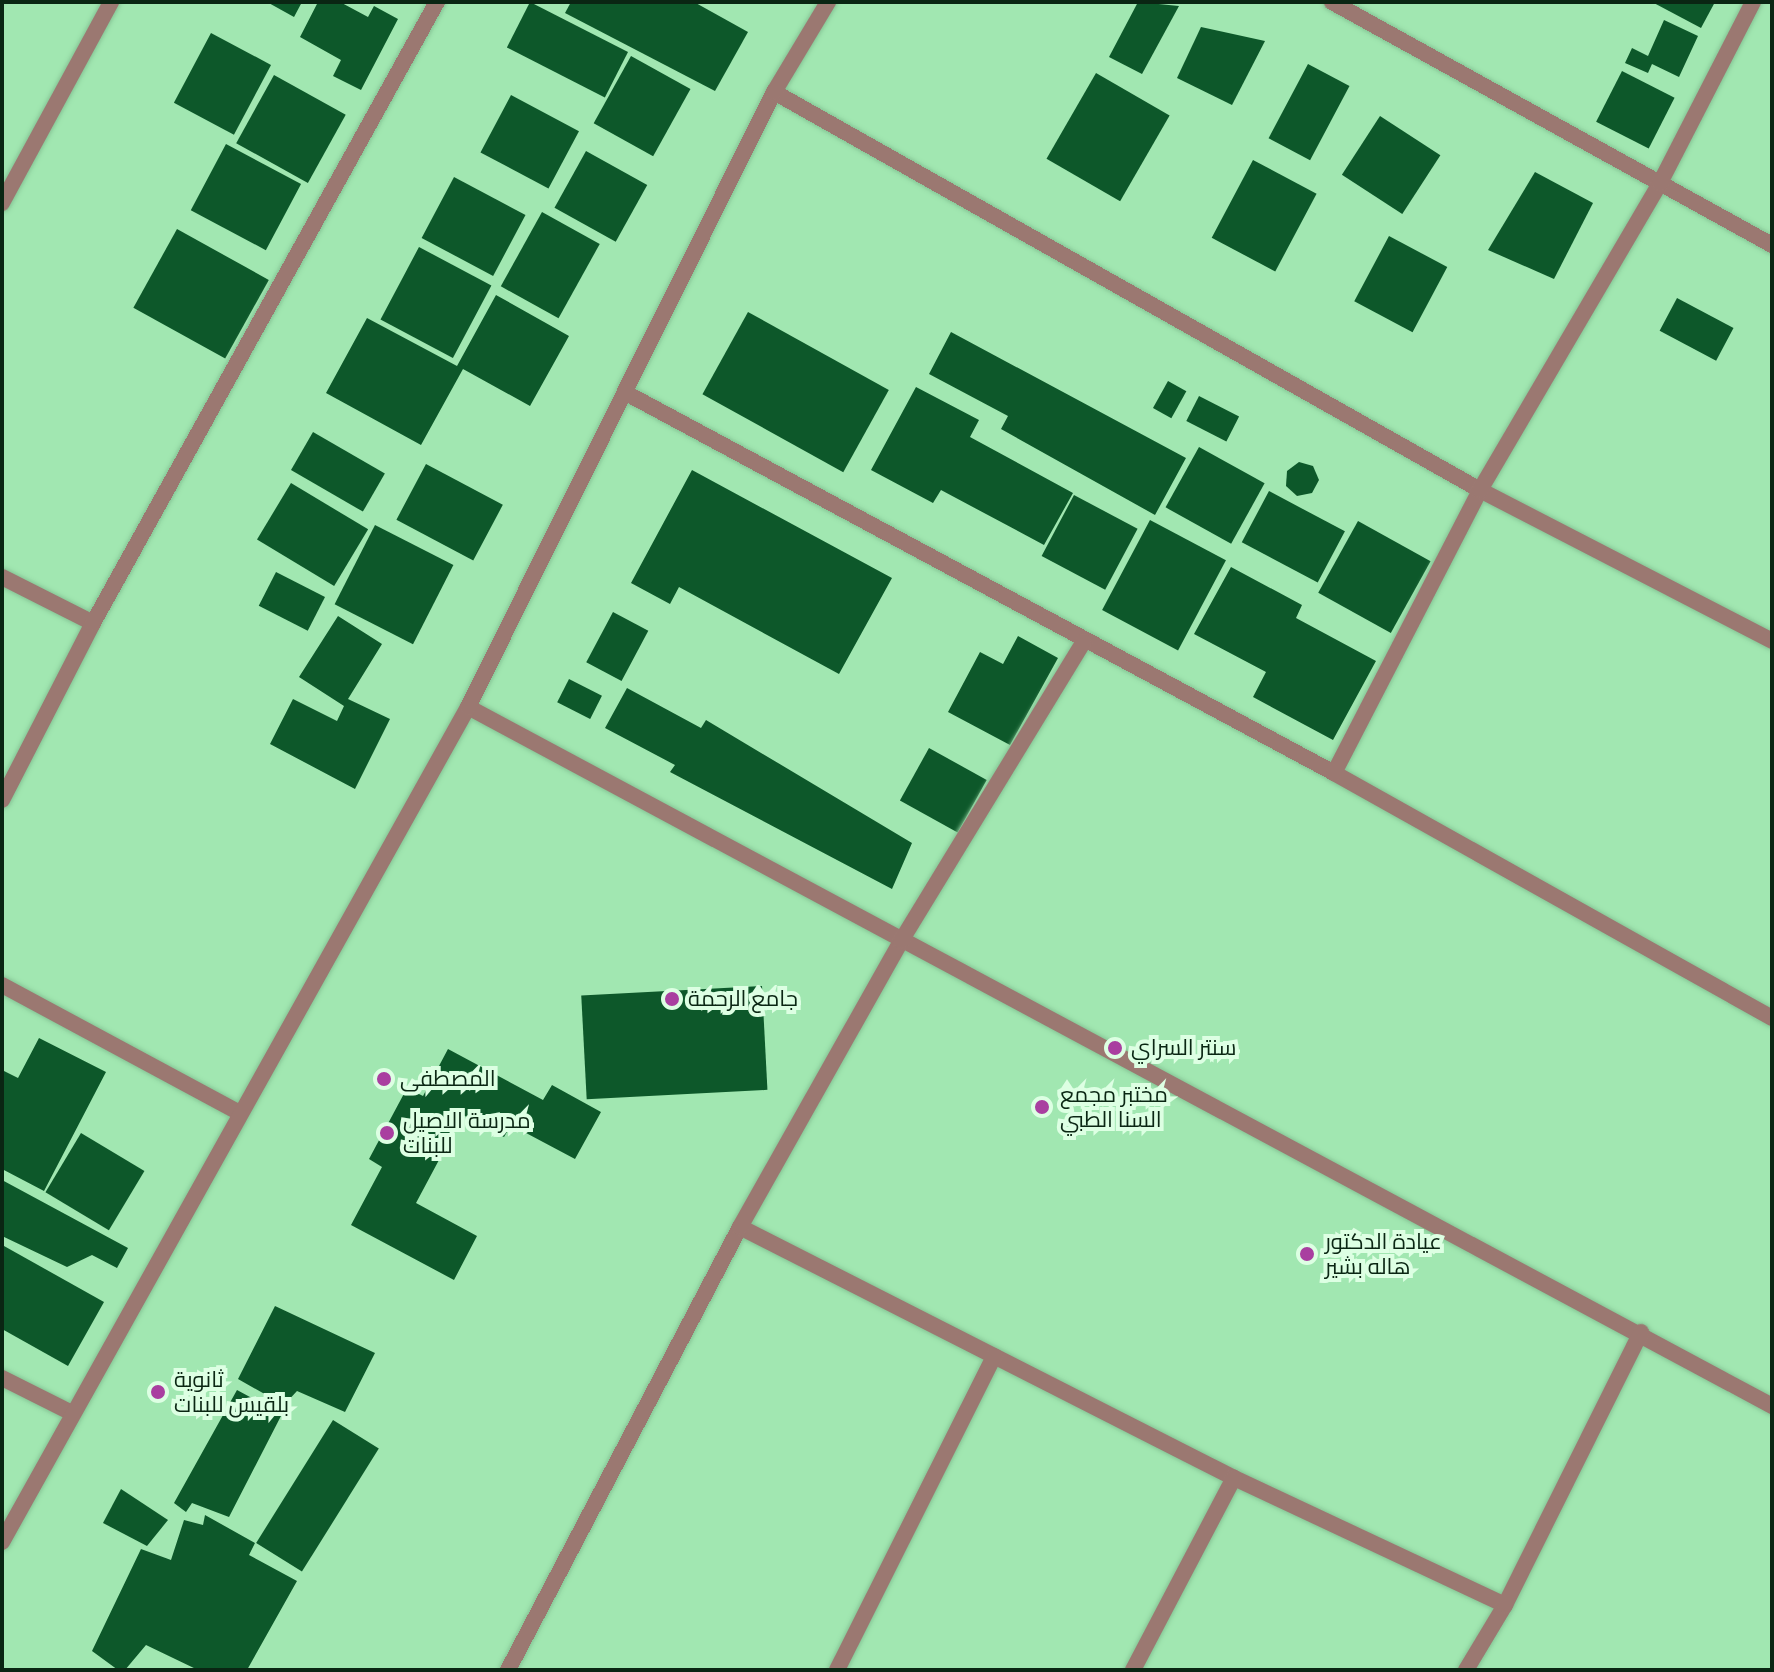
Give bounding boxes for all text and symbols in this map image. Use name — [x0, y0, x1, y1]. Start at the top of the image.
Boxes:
place label: جامع الرحمة — [688, 986, 798, 1012]
marker: جامع الرحمة — [663, 990, 681, 1008]
place label: سنتر السراي — [1131, 1035, 1236, 1061]
marker: سنتر السراي — [1106, 1039, 1124, 1057]
place label: المصطفى — [400, 1066, 496, 1092]
marker: المصطفى — [375, 1070, 393, 1088]
place label: مختبر مجمع السنا الطبي — [1060, 1081, 1168, 1132]
marker: مختبر مجمع السنا الطبي — [1031, 1096, 1053, 1118]
place label: مدرسة الاصيل للبنات — [403, 1107, 531, 1158]
marker: مدرسة الاصيل للبنات — [378, 1124, 396, 1142]
place label: عيادة الدكتور هاله بشير — [1325, 1228, 1442, 1280]
marker: عيادة الدكتور هاله بشير — [1296, 1243, 1318, 1265]
place label: ثانوية بلقيس للبنات — [174, 1366, 289, 1418]
marker: ثانوية بلقيس للبنات — [149, 1383, 167, 1401]

